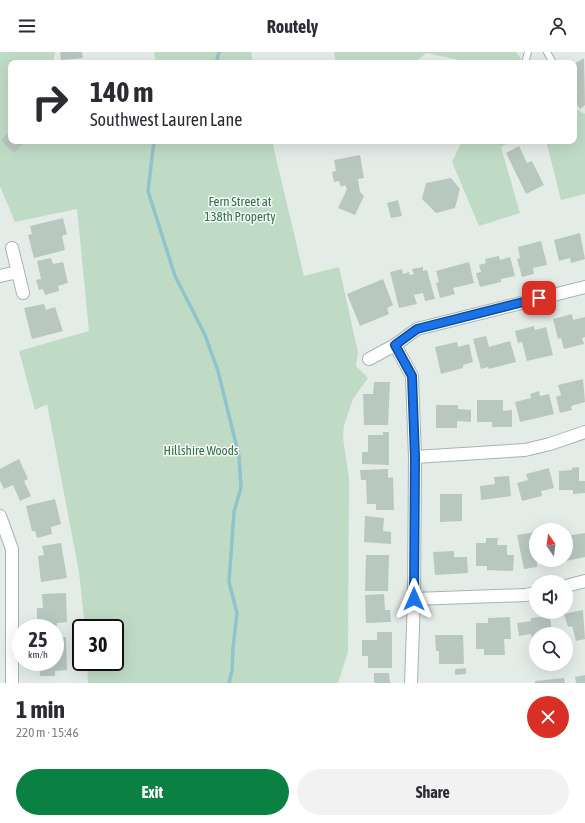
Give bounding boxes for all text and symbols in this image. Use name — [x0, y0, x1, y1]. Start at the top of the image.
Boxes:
icon: menu — [16, 15, 38, 37]
icon: person — [547, 15, 569, 37]
text: Routely — [267, 16, 318, 37]
icon: right — [24, 76, 76, 128]
text: 140 m — [90, 76, 153, 108]
text: Southwest Lauren Lane — [90, 109, 242, 130]
park label: Fern Street at 138th Property — [204, 194, 276, 224]
pin — [522, 281, 556, 315]
icon: arrive — [528, 287, 550, 309]
park label: Hillshire Woods — [164, 443, 239, 458]
north arrow — [529, 523, 573, 567]
map controls — [529, 523, 573, 671]
button: sound — [529, 575, 573, 619]
position arrow — [393, 578, 435, 620]
speed limit sign: 30 — [72, 619, 124, 671]
button: search — [529, 627, 573, 671]
text: 25 — [29, 628, 47, 651]
text: km/h — [28, 649, 48, 660]
text: 1 min — [16, 696, 65, 723]
button: close — [527, 696, 569, 738]
text: 220 m · 15:46 — [16, 725, 79, 740]
button: Exit — [16, 769, 289, 815]
button: Share — [297, 769, 569, 815]

